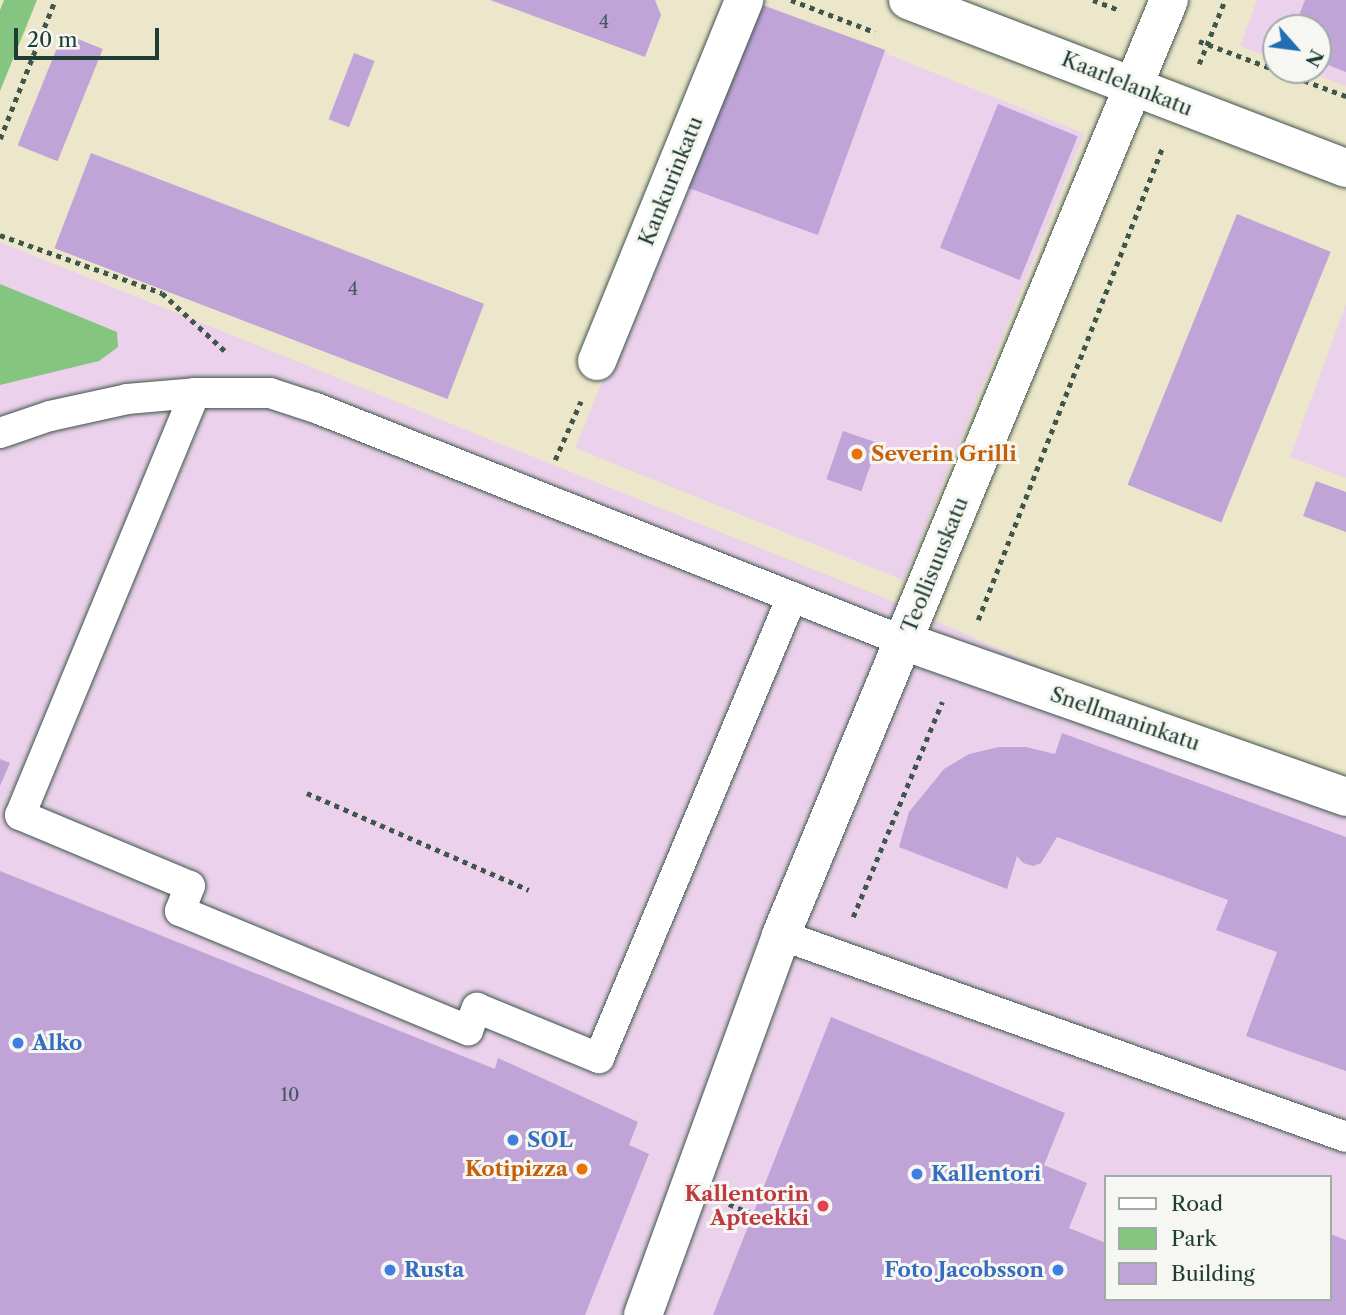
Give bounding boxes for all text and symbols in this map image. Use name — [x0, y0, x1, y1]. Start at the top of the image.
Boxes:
house number: 4 — [599, 11, 609, 33]
scale bar — [18, 14, 163, 58]
north arrow — [1262, 14, 1332, 84]
text: 20 m — [27, 27, 78, 52]
text: N — [1300, 45, 1328, 71]
street label: Kaarlelankatu — [1058, 46, 1196, 122]
street label: Kankurinkatu — [634, 113, 708, 249]
house number: 4 — [348, 278, 358, 300]
place label: Severin Grilli — [871, 441, 1017, 467]
marker: Severin Grilli — [849, 446, 865, 462]
street label: Teollisuuskatu — [896, 493, 974, 637]
street label: Snellmaninkatu — [1047, 682, 1203, 756]
place label: Alko — [32, 1030, 82, 1056]
marker: Alko — [10, 1035, 26, 1051]
house number: 10 — [281, 1084, 299, 1106]
place label: SOL — [527, 1127, 573, 1153]
marker: SOL — [505, 1132, 521, 1148]
place label: Kotipizza — [465, 1156, 568, 1182]
marker: Kotipizza — [574, 1161, 590, 1177]
place label: Kallentori — [931, 1161, 1041, 1187]
marker: Kallentori — [909, 1166, 925, 1182]
legend — [1104, 1175, 1332, 1301]
place label: Kallentorin Apteekki — [684, 1181, 809, 1231]
text: Road — [1171, 1191, 1223, 1216]
marker: Kallentorin Apteekki — [815, 1198, 831, 1214]
text: Park — [1171, 1226, 1217, 1251]
place label: Rusta — [404, 1257, 464, 1283]
place label: Foto Jacobsson — [884, 1257, 1044, 1283]
text: Building — [1171, 1261, 1255, 1286]
marker: Rusta — [382, 1262, 398, 1278]
marker: Foto Jacobsson — [1050, 1262, 1066, 1278]

